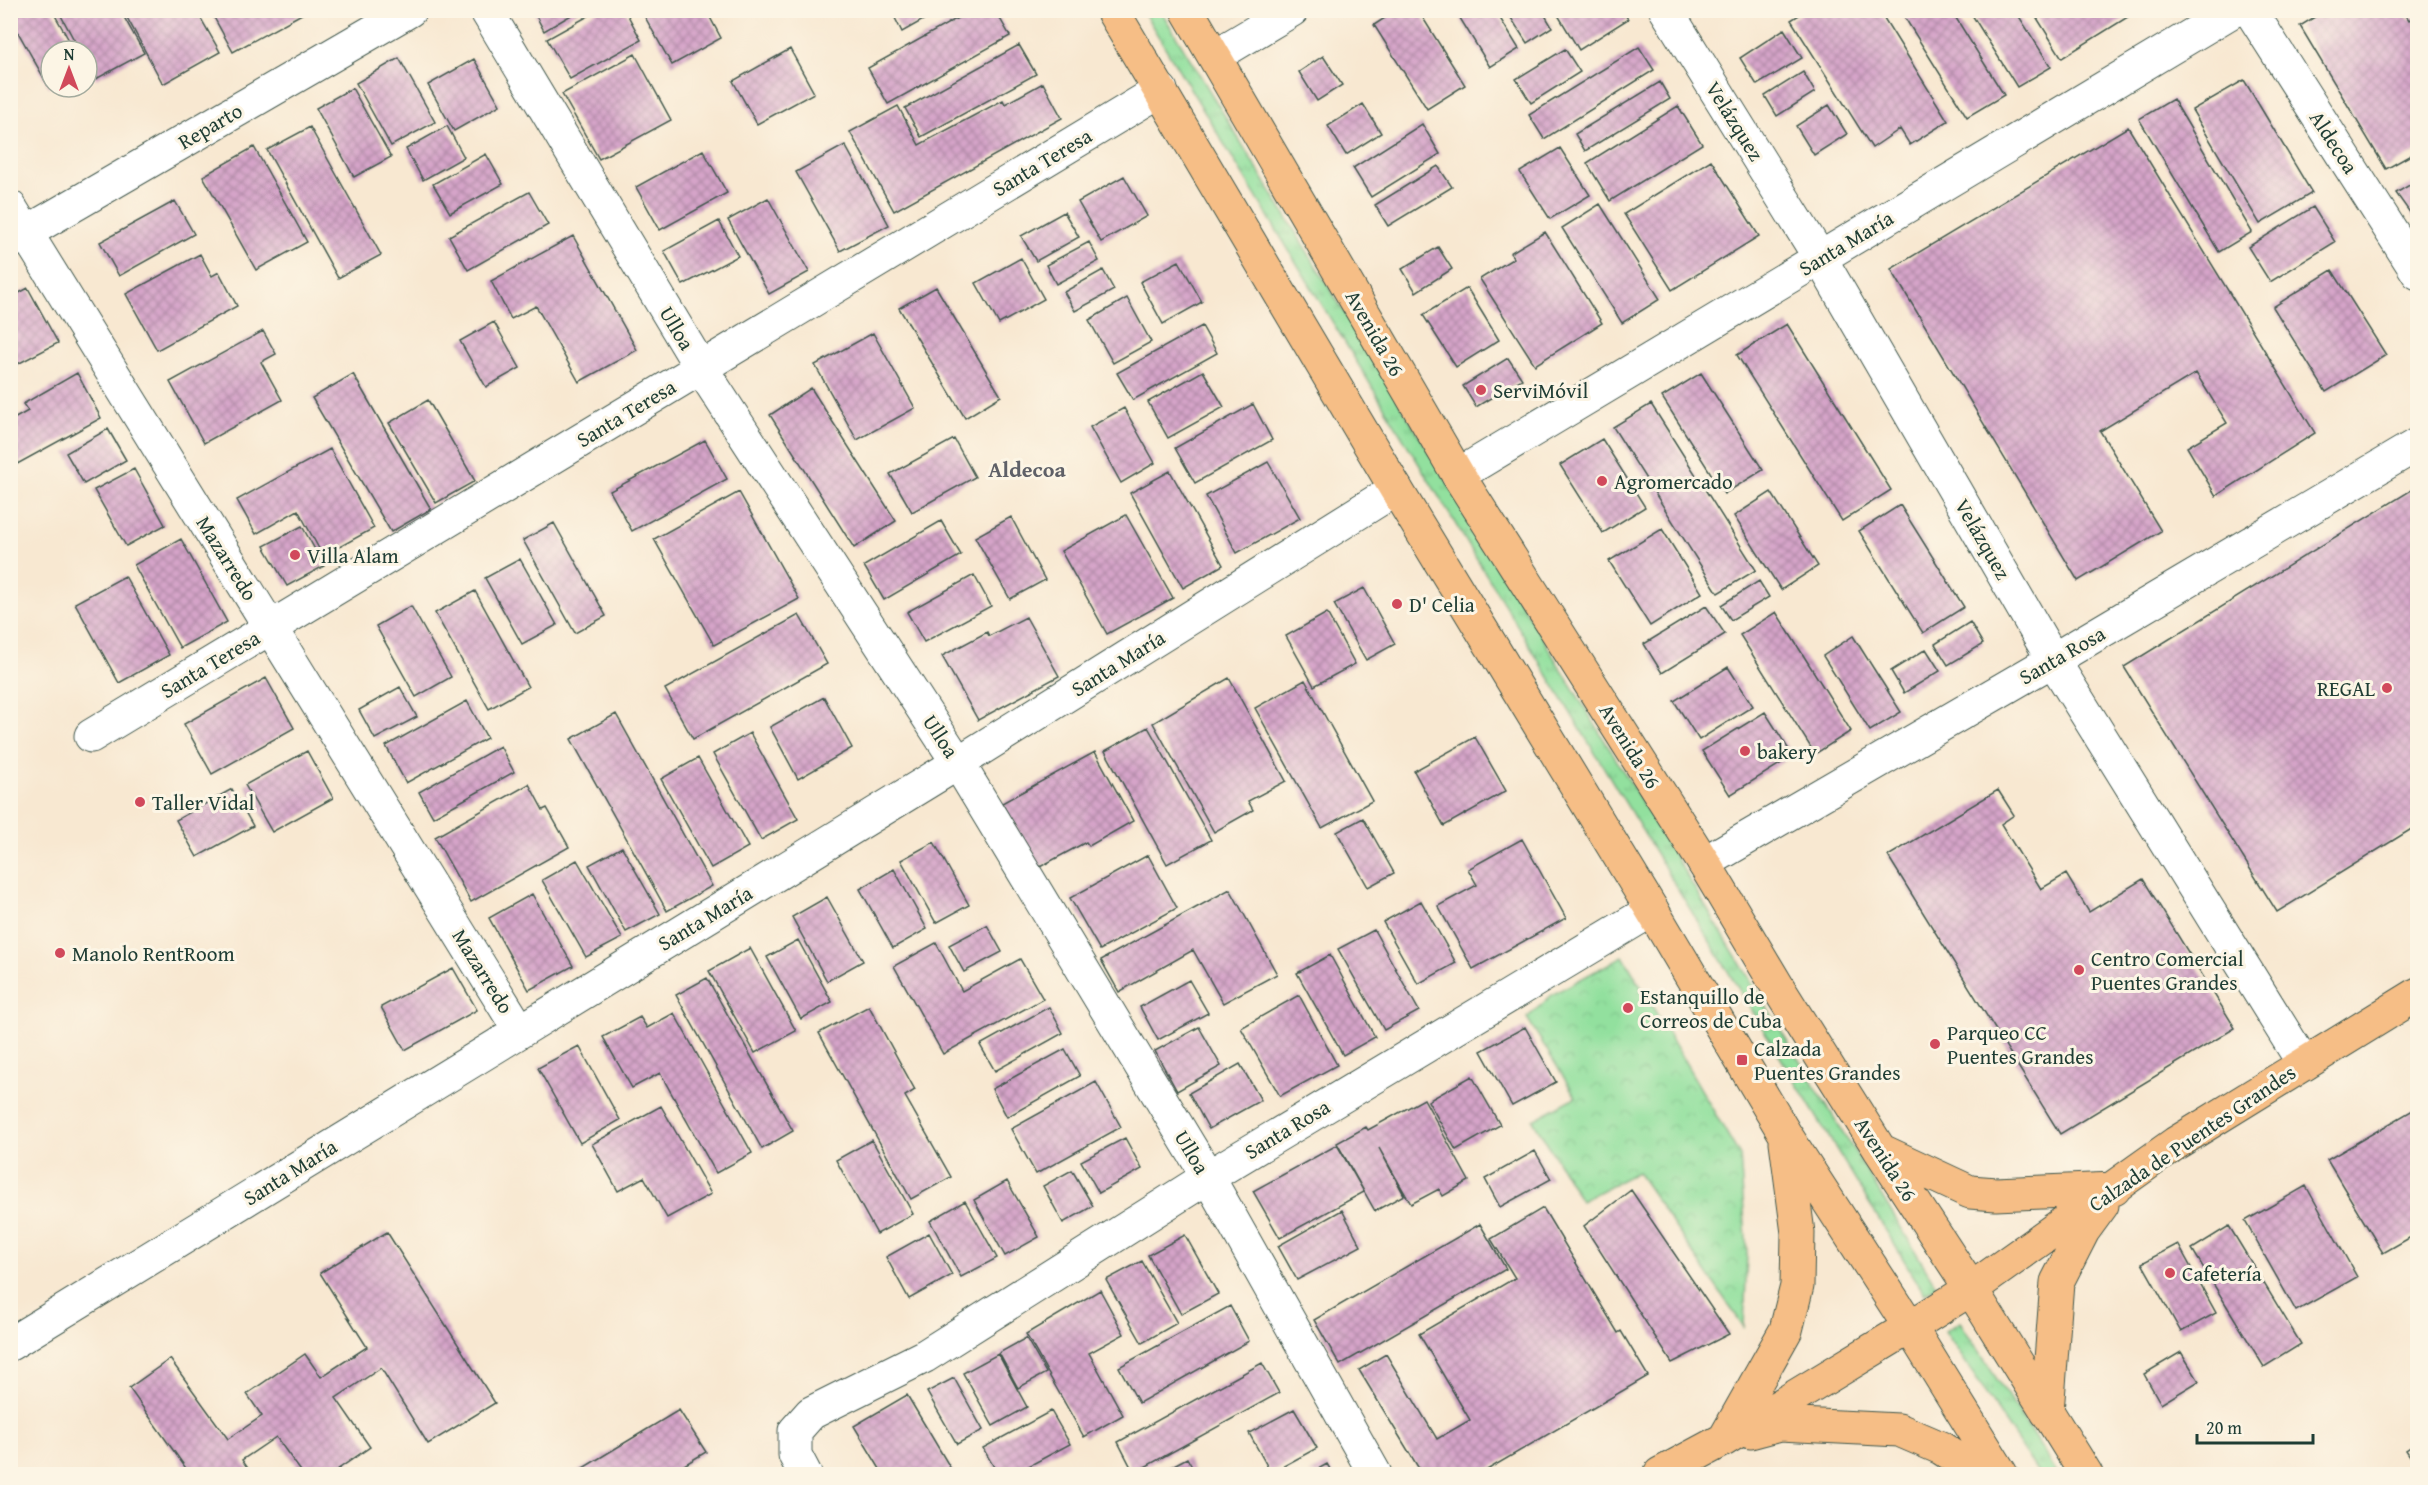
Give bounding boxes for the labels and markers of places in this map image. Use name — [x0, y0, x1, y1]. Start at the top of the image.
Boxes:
place label: ServiMóvil — [1493, 375, 1588, 406]
marker: ServiMóvil — [1474, 383, 1488, 397]
place label: Agromercado — [1614, 466, 1733, 497]
marker: Agromercado — [1595, 474, 1609, 488]
place label: Villa Alam — [307, 540, 399, 571]
marker: Villa Alam — [288, 548, 302, 562]
place label: D' Celia — [1409, 589, 1475, 620]
marker: D' Celia — [1390, 597, 1404, 611]
place label: REGAL — [2317, 673, 2375, 704]
marker: REGAL — [2380, 681, 2394, 695]
place label: bakery — [1757, 736, 1818, 767]
marker: bakery — [1738, 744, 1752, 758]
place label: Taller Vidal — [152, 787, 255, 818]
marker: Taller Vidal — [133, 795, 147, 809]
place label: Manolo RentRoom — [72, 938, 235, 969]
place label: Centro Comercial Puentes Grandes — [2091, 943, 2244, 998]
marker: Manolo RentRoom — [53, 946, 67, 960]
marker: Centro Comercial Puentes Grandes — [2072, 963, 2086, 977]
place label: Estanquillo de Correos de Cuba — [1640, 981, 1782, 1036]
marker: Estanquillo de Correos de Cuba — [1621, 1001, 1635, 1015]
place label: Parqueo CC Puentes Grandes — [1947, 1017, 2093, 1072]
place label: Calzada Puentes Grandes — [1754, 1033, 1900, 1088]
marker: Parqueo CC Puentes Grandes — [1928, 1037, 1942, 1051]
marker: Calzada Puentes Grandes — [1735, 1053, 1749, 1067]
place label: Cafetería — [2182, 1258, 2262, 1289]
marker: Cafetería — [2163, 1266, 2177, 1280]

